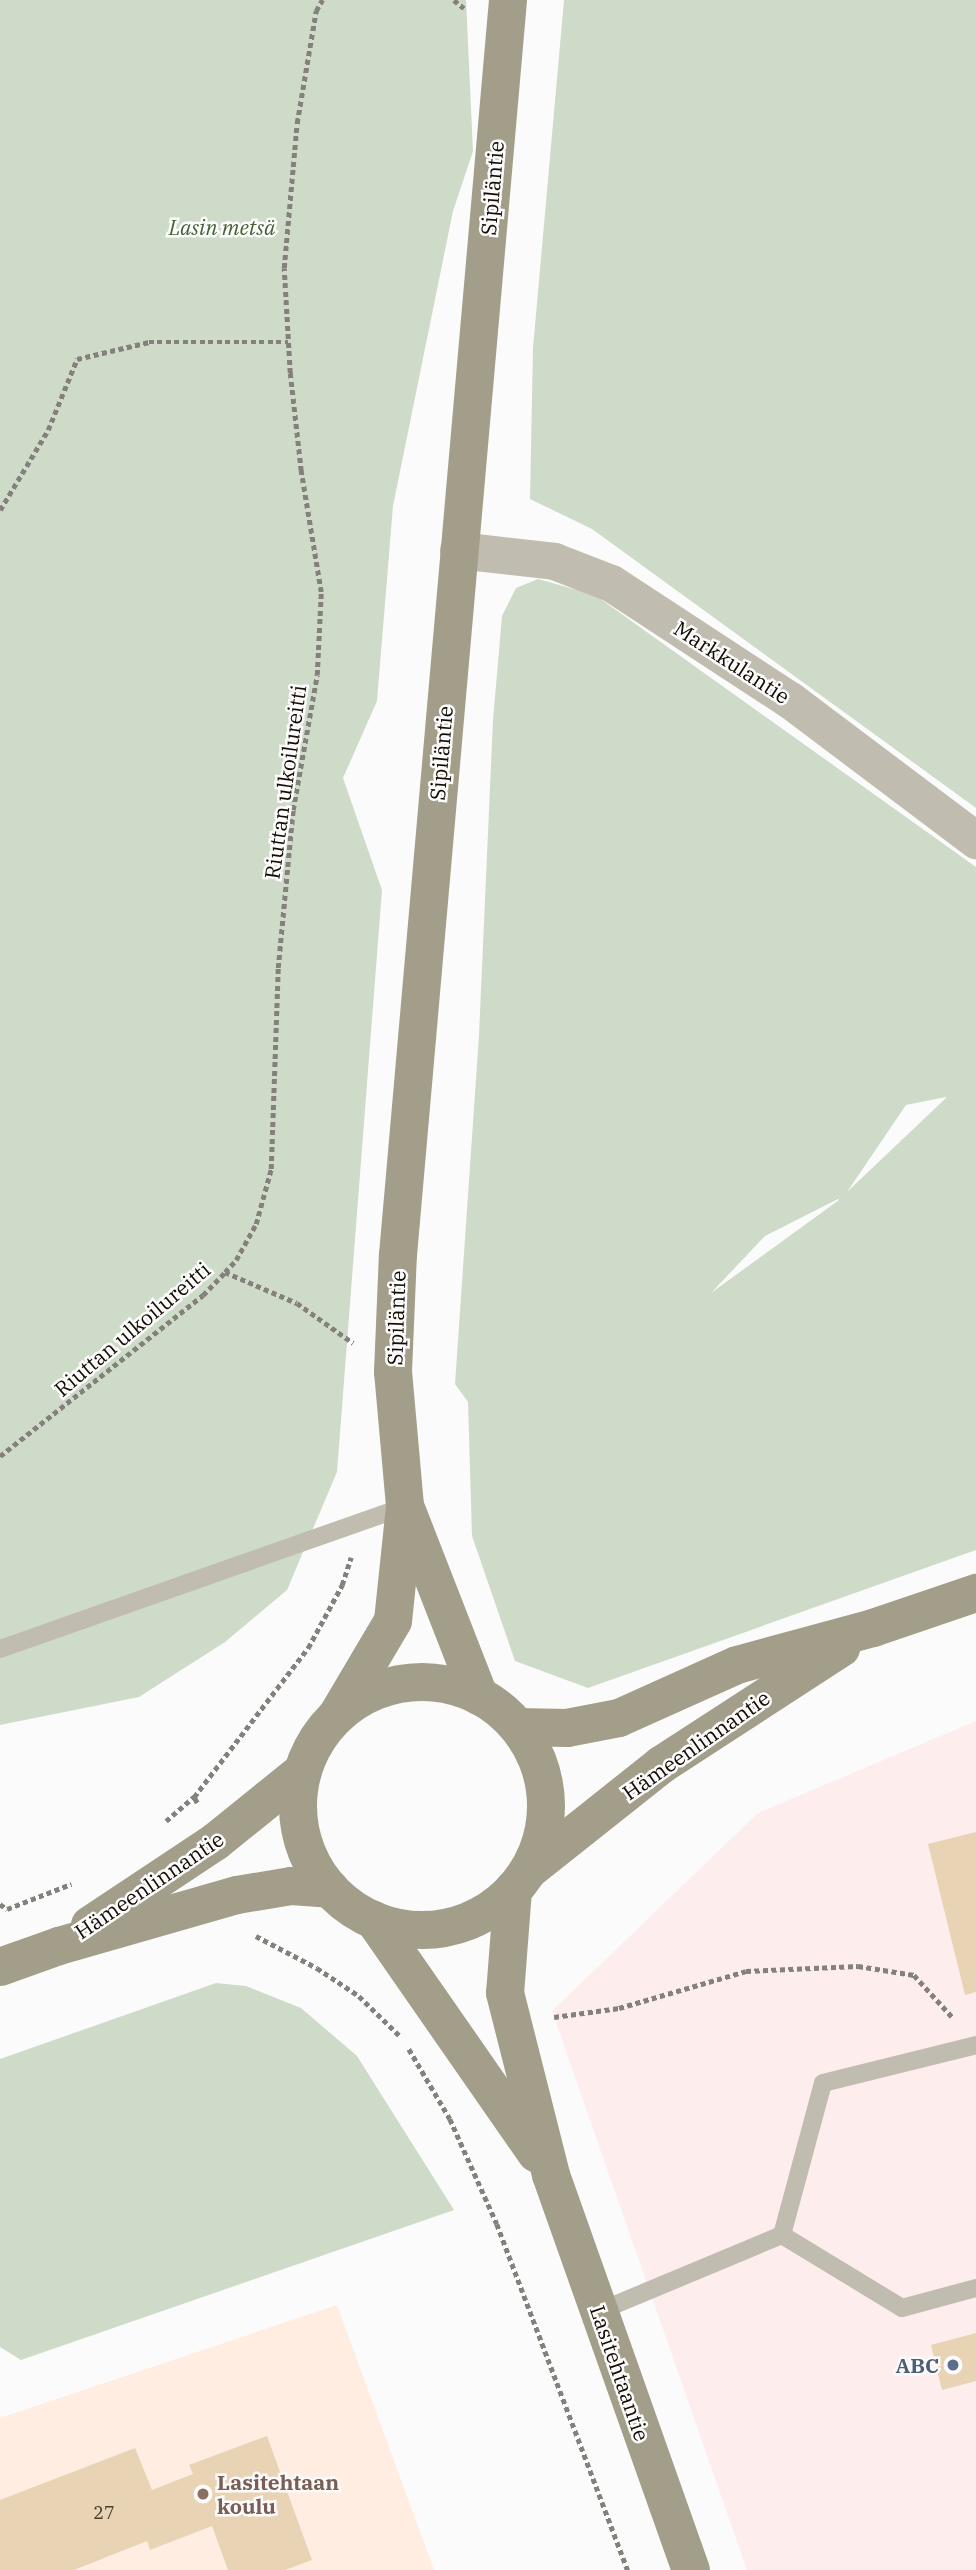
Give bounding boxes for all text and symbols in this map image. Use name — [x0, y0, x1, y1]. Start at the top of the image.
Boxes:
street label: Sipiläntie — [475, 140, 509, 236]
park label: Lasin metsä — [169, 214, 275, 240]
street label: Markkulantie — [669, 615, 795, 709]
street label: Riuttan ulkoilureitti — [259, 683, 311, 881]
street label: Sipiläntie — [424, 705, 458, 801]
street label: Riuttan ulkoilureitti — [49, 1257, 215, 1401]
street label: Sipiläntie — [382, 1270, 410, 1366]
street label: Hämeenlinnantie — [618, 1685, 774, 1805]
street label: Hämeenlinnantie — [70, 1826, 228, 1944]
street label: Lasitehtaantie — [585, 2302, 655, 2444]
place label: ABC — [896, 2352, 939, 2378]
marker: ABC — [945, 2357, 961, 2373]
place label: Lasitehtaan koulu — [217, 2469, 339, 2519]
marker: Lasitehtaan koulu — [195, 2486, 211, 2502]
house number: 27 — [93, 2502, 115, 2524]

